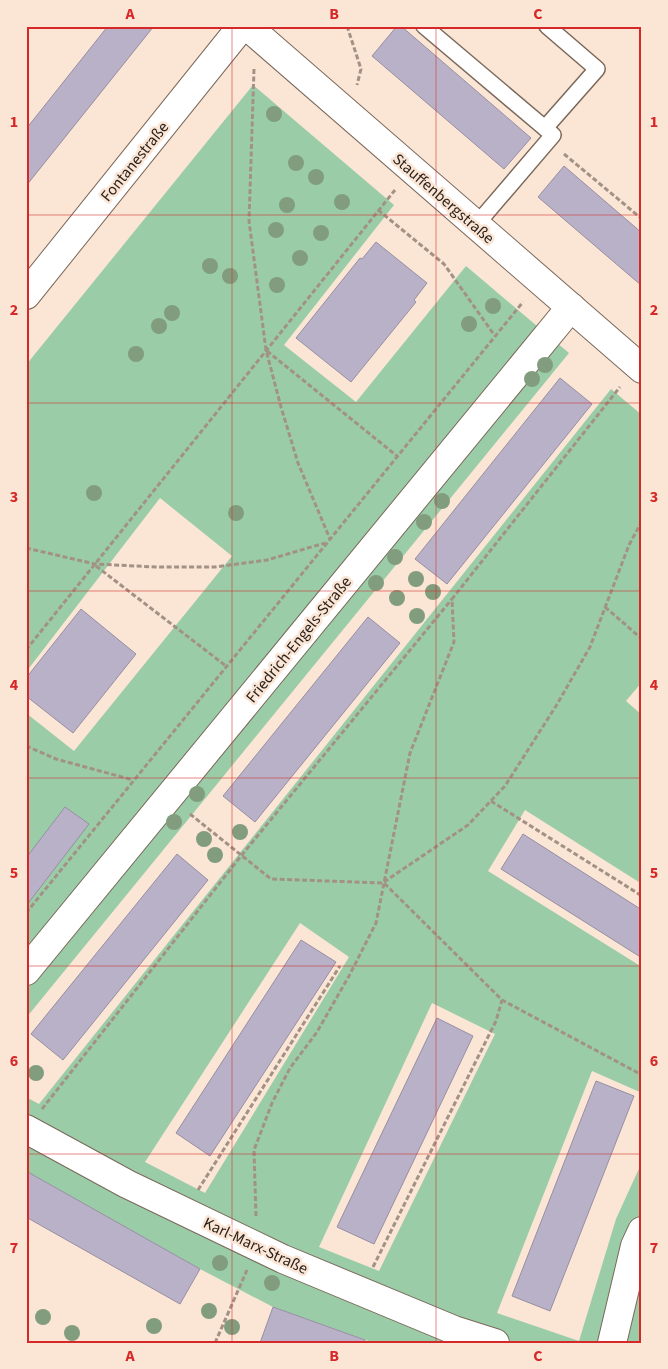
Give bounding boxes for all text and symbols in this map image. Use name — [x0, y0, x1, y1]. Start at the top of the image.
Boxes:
text: A — [124, 3, 135, 25]
text: B — [329, 3, 339, 25]
text: C — [533, 3, 543, 25]
text: 1 — [10, 111, 18, 133]
text: 1 — [650, 111, 658, 133]
street label: Fontanestraße — [96, 117, 174, 206]
street label: Stauffenbergstraße — [388, 148, 499, 249]
text: 2 — [10, 299, 18, 321]
text: 2 — [650, 299, 658, 321]
text: 3 — [10, 486, 18, 508]
text: 3 — [650, 486, 658, 508]
street label: Friedrich-Engels-Straße — [241, 572, 357, 708]
text: 4 — [10, 674, 19, 696]
text: 4 — [650, 674, 659, 696]
text: 5 — [10, 862, 18, 884]
text: 5 — [650, 862, 658, 884]
text: 6 — [10, 1050, 18, 1072]
text: 6 — [650, 1050, 658, 1072]
street label: Karl-Marx-Straße — [200, 1212, 311, 1280]
text: 7 — [10, 1237, 18, 1259]
text: 7 — [650, 1237, 658, 1259]
text: A — [124, 1345, 135, 1367]
text: B — [329, 1345, 339, 1367]
text: C — [533, 1345, 543, 1367]

